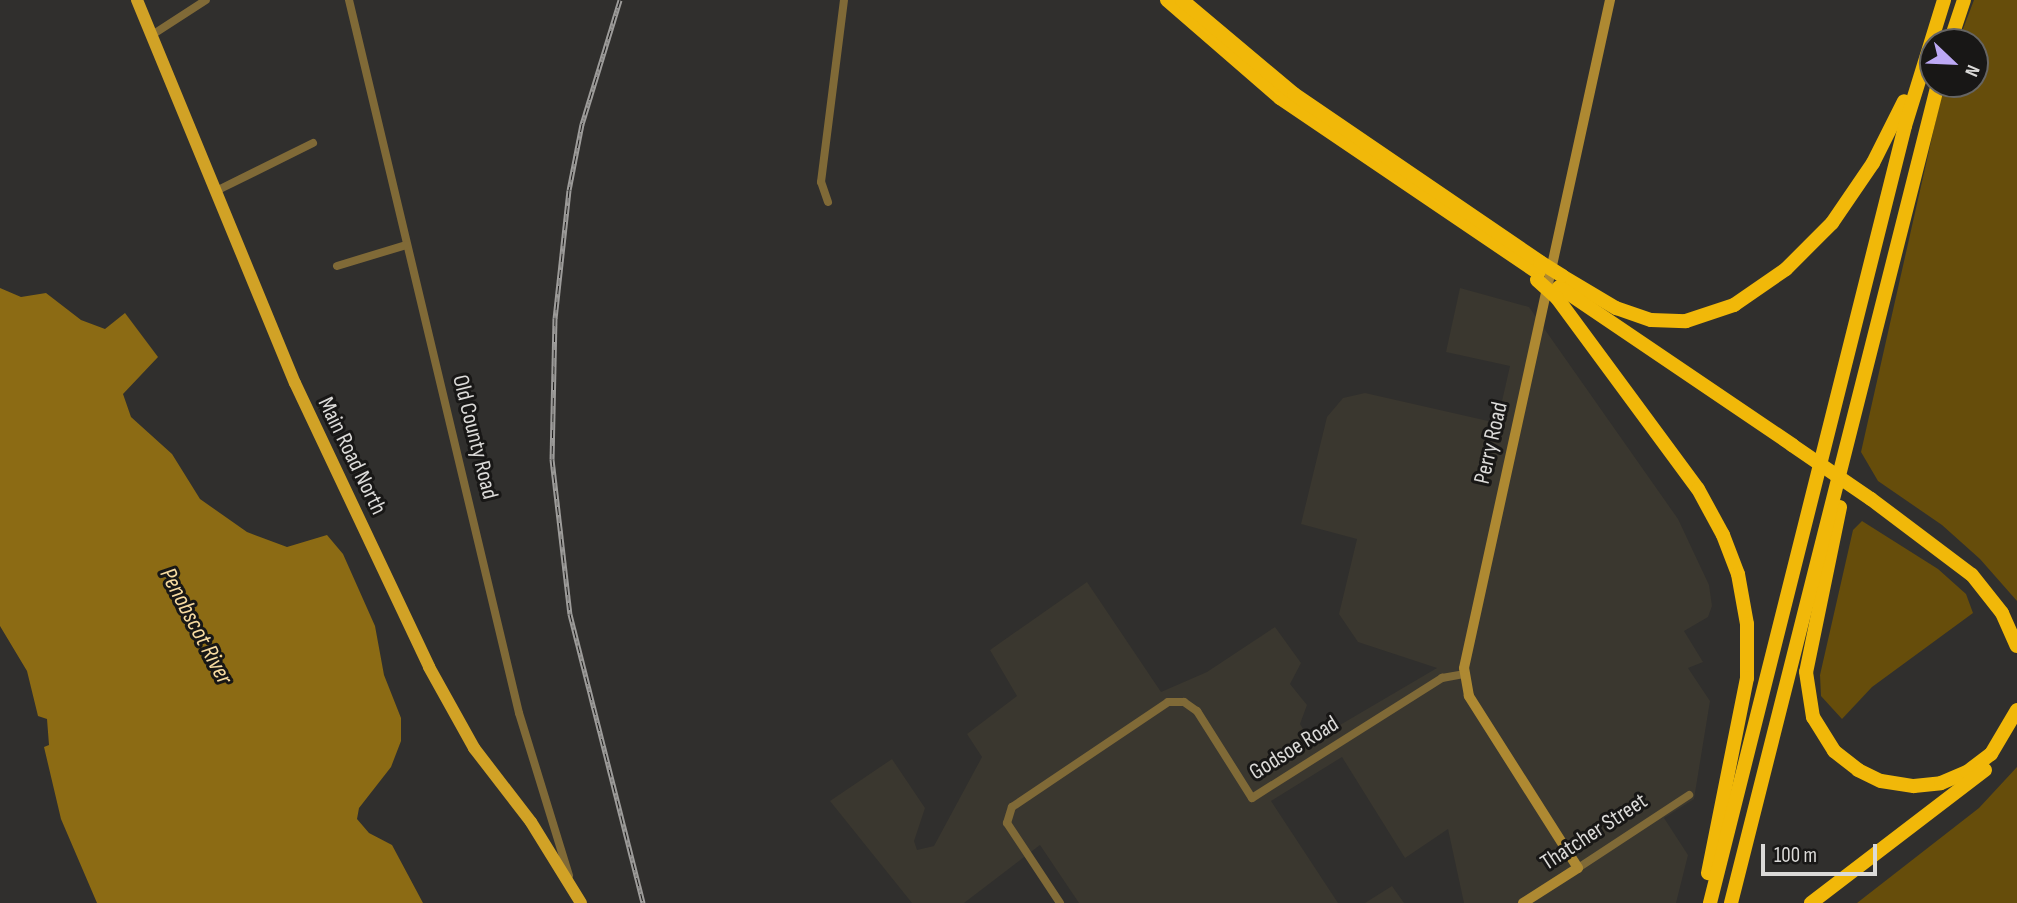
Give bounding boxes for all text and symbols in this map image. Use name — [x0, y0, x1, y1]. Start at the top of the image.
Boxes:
north arrow — [1919, 28, 1989, 98]
text: N — [1959, 61, 1985, 80]
street label: Old County Road — [446, 372, 504, 502]
street label: Main Road North — [312, 393, 392, 519]
street label: Perry Road — [1468, 399, 1514, 487]
water label: Penobscot River — [153, 563, 239, 689]
street label: Godsoe Road — [1244, 710, 1344, 786]
street label: Thatcher Street — [1535, 787, 1653, 877]
scale bar — [1765, 830, 1881, 874]
text: 100 m — [1774, 843, 1817, 868]

